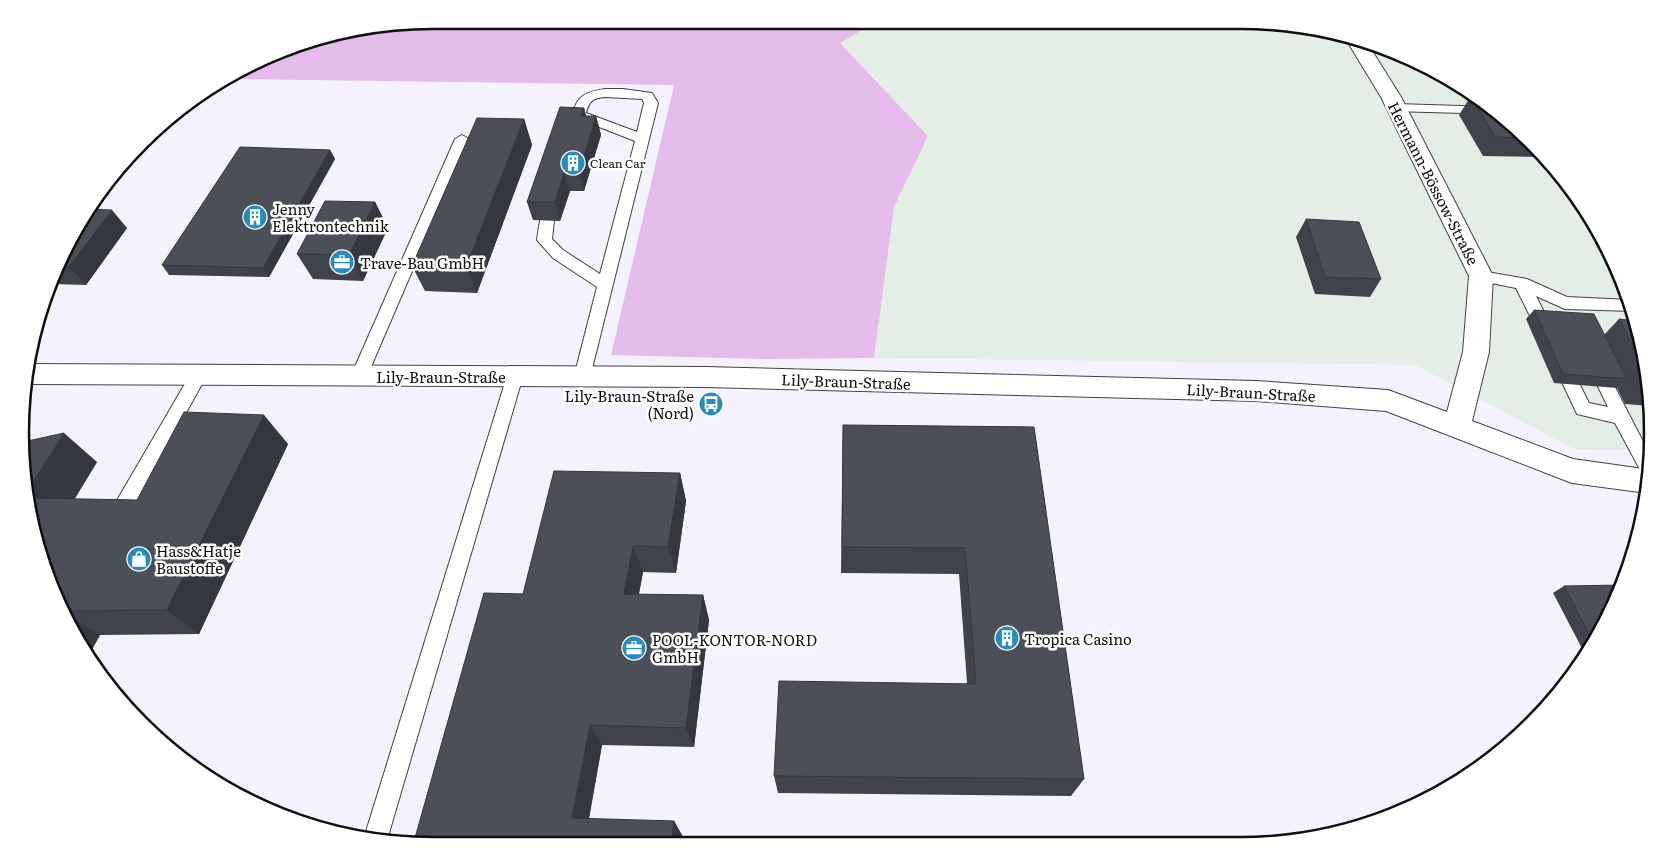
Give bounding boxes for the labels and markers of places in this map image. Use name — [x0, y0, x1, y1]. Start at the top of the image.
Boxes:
building icon: Clean Car — [560, 150, 586, 176]
place label: Clean Car — [590, 154, 646, 172]
place label: Jenny Elektrontechnik — [272, 197, 390, 237]
building icon: Jenny Elektrontechnik — [242, 204, 268, 230]
office icon: Trave-Bau GmbH — [329, 249, 355, 275]
place label: Trave-Bau GmbH — [360, 251, 484, 274]
place label: Lily-Braun-Straße (Nord) — [565, 384, 694, 424]
bus stop icon: Lily-Braun-Straße (Nord) — [698, 391, 724, 417]
place label: Hass&Hatje Baustoffe — [156, 539, 241, 579]
shop icon: Hass&Hatje Baustoffe — [126, 546, 152, 572]
building icon: Tropica Casino — [994, 625, 1020, 651]
place label: Tropica Casino — [1024, 627, 1132, 650]
place label: POOL-KONTOR-NORD GmbH — [652, 628, 817, 668]
office icon: POOL-KONTOR-NORD GmbH — [621, 635, 647, 661]

